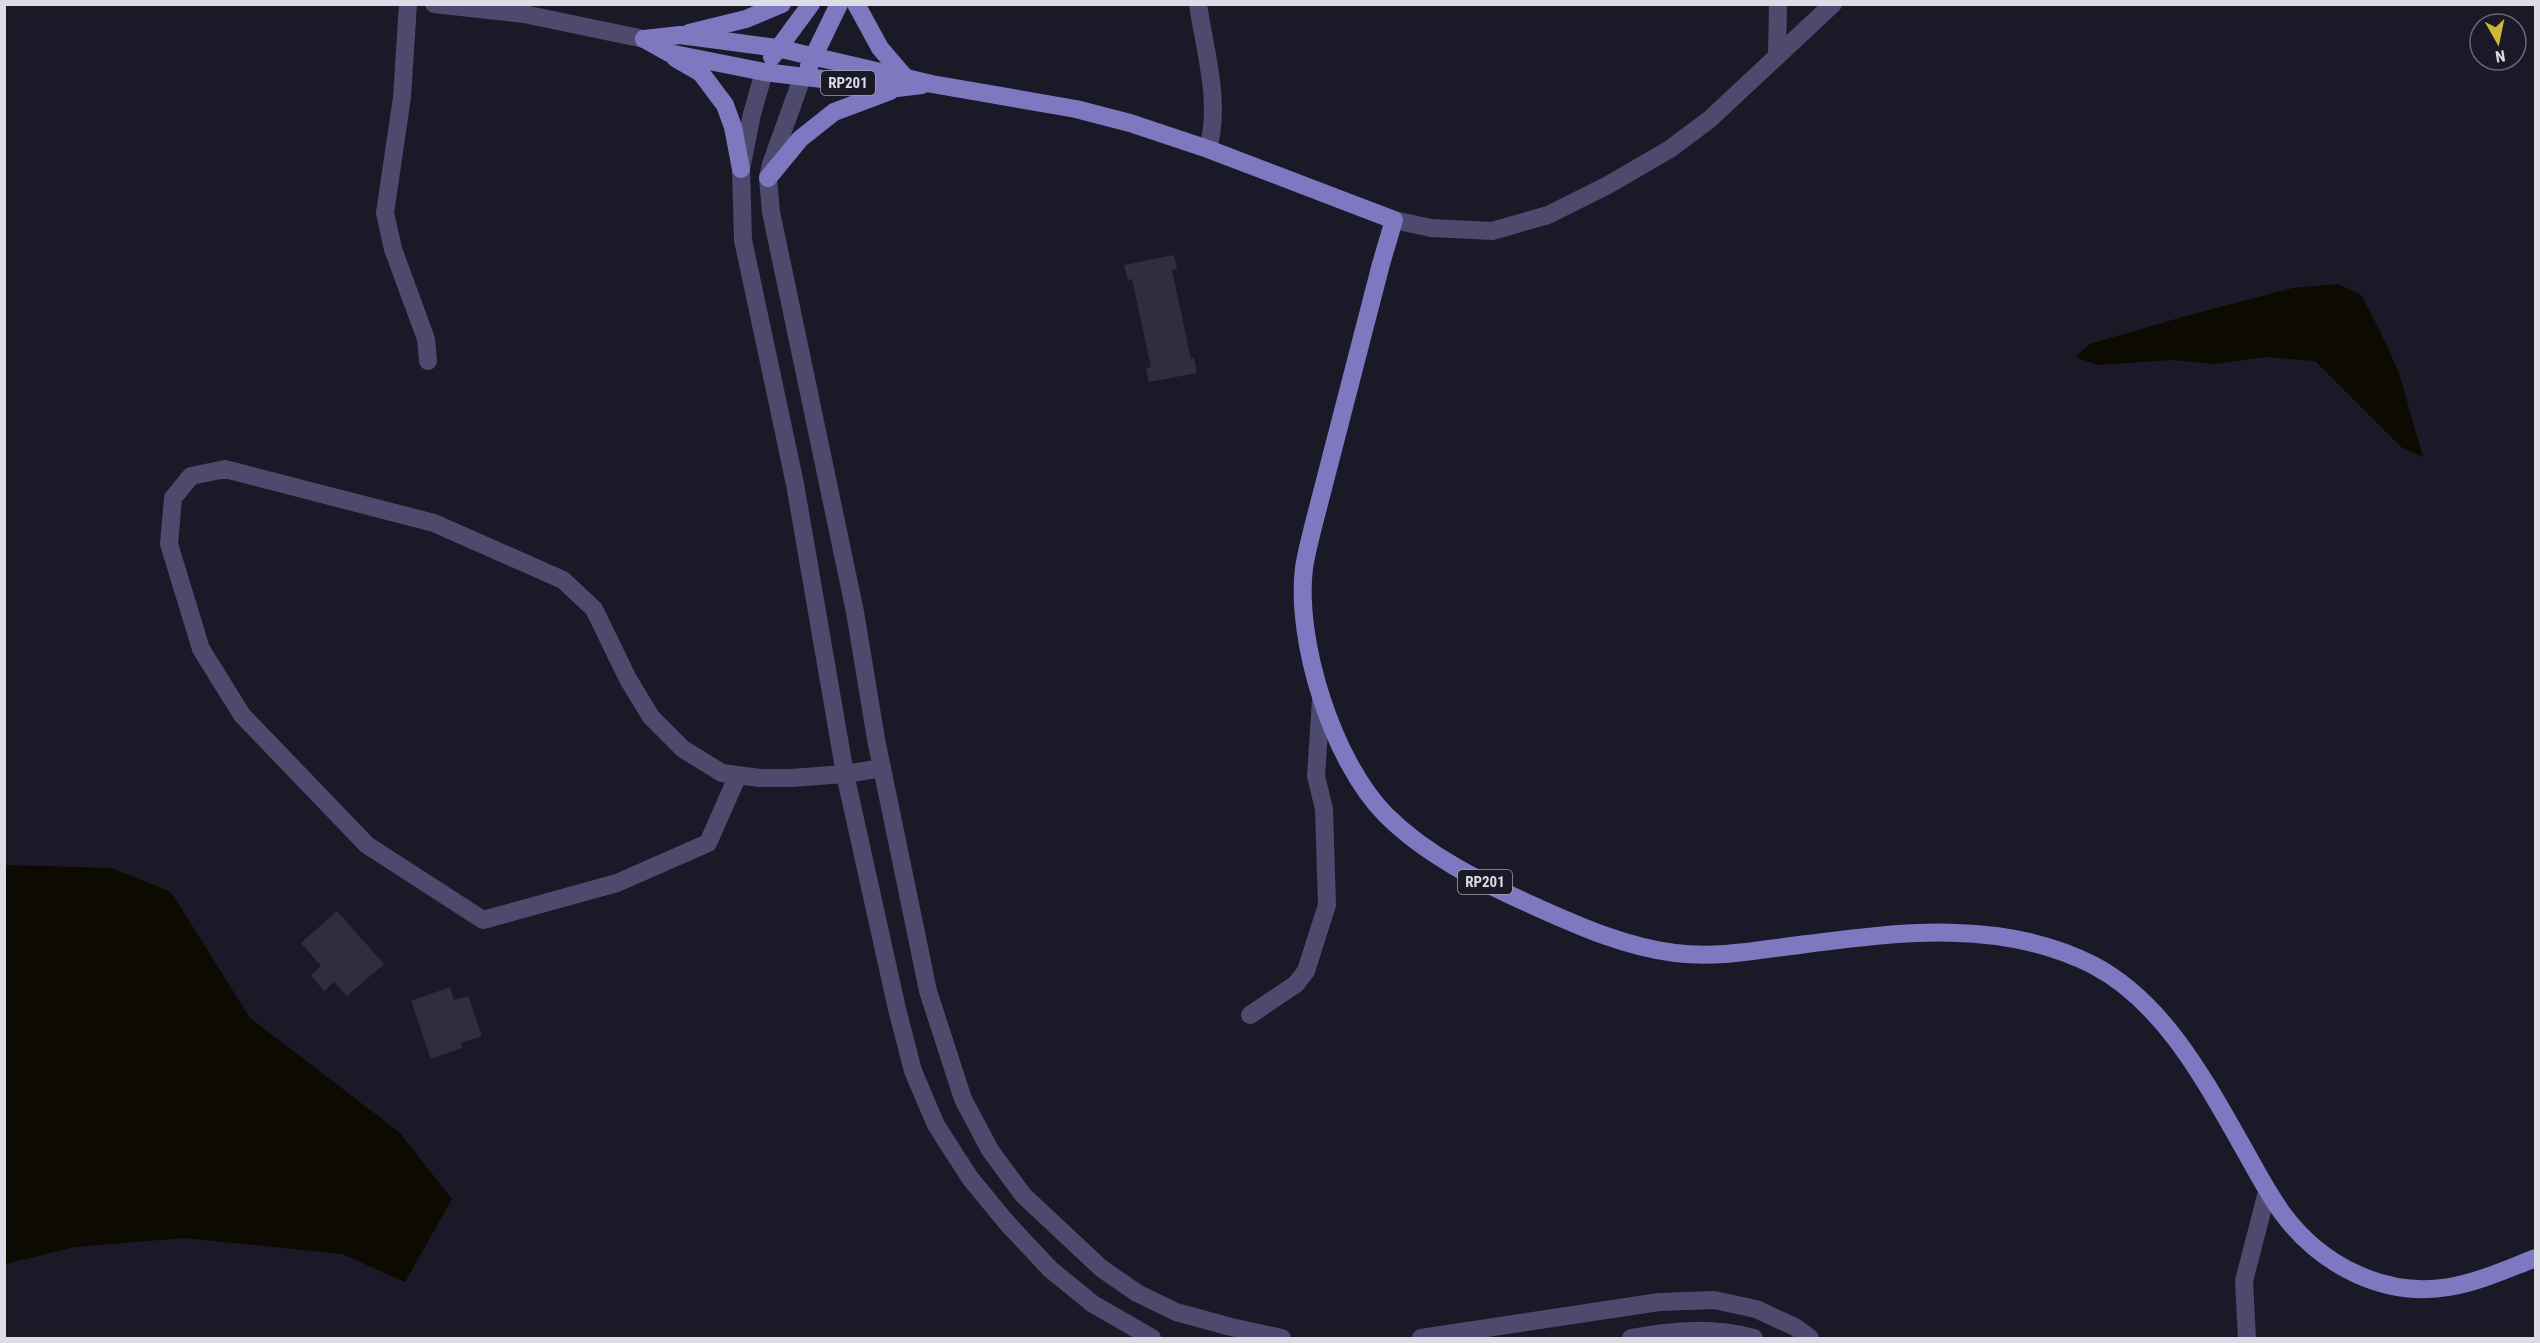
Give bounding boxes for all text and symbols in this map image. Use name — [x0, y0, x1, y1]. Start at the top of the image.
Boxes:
north arrow — [2468, 12, 2528, 72]
text: N — [2494, 46, 2507, 66]
road number: RP201 — [821, 71, 875, 95]
road number: RP201 — [1458, 870, 1512, 894]

